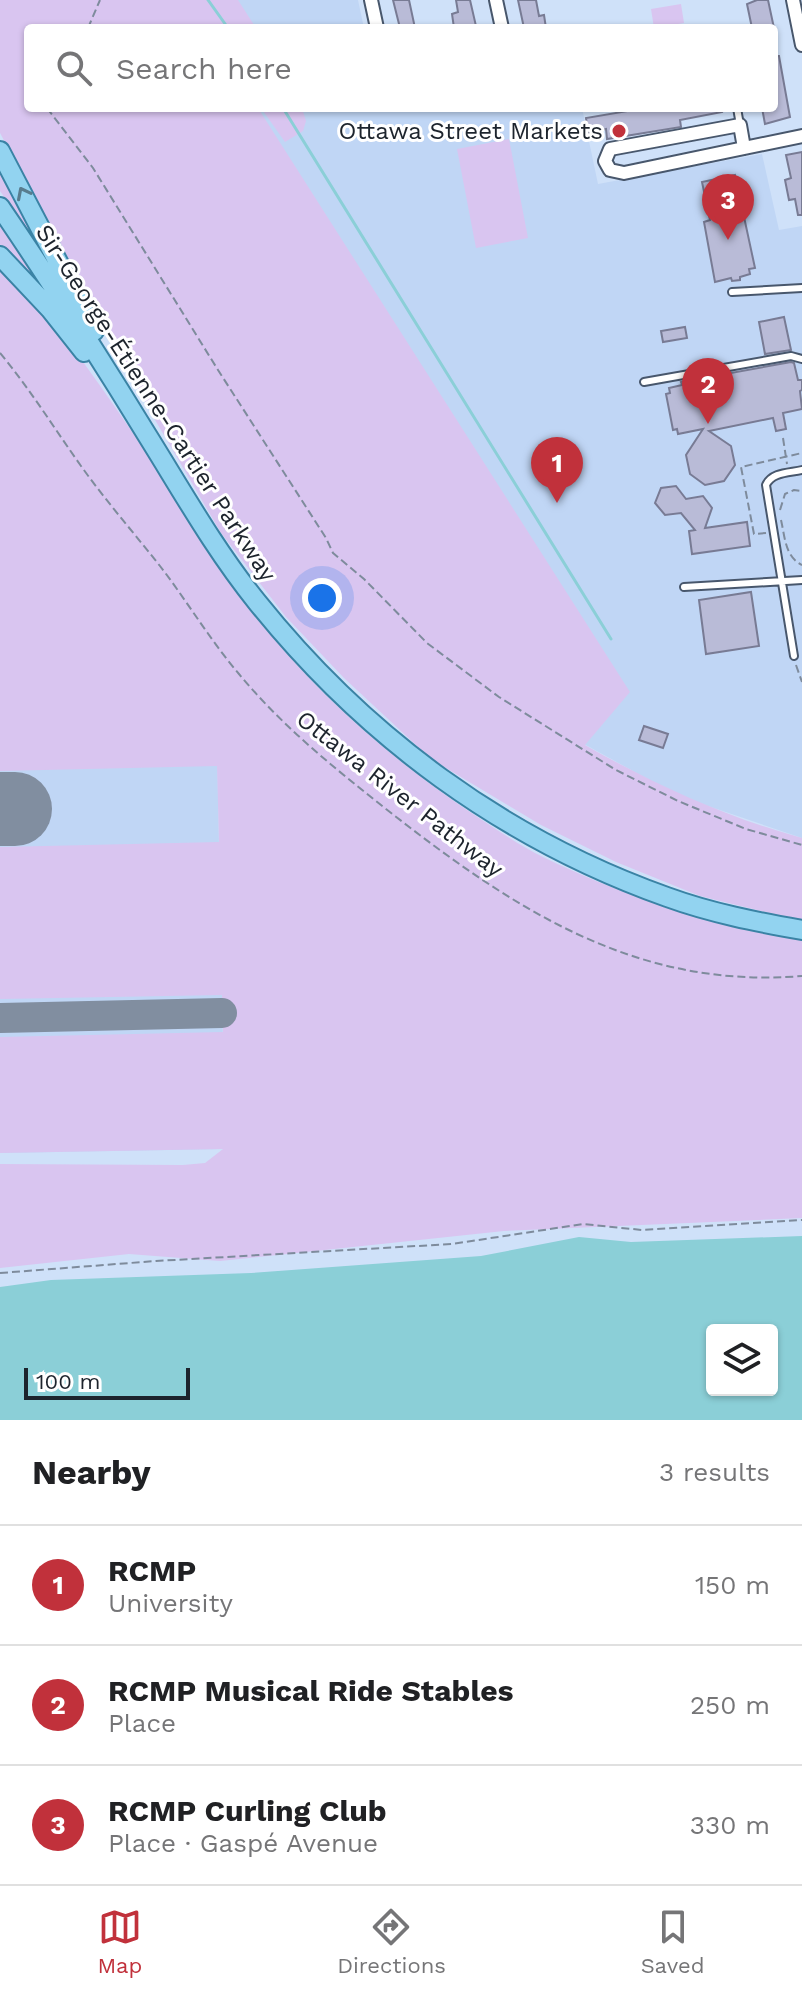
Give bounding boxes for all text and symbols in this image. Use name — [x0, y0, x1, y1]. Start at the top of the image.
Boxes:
search box — [24, 24, 778, 112]
icon: search — [52, 46, 96, 90]
text: Search here — [116, 51, 292, 86]
place label: Ottawa Street Markets — [339, 117, 603, 145]
marker: Ottawa Street Markets — [610, 122, 628, 140]
pin: 3 — [702, 174, 754, 240]
one-way arrow — [17, 187, 32, 202]
street label: Sir-George-Étienne-Cartier Parkway — [30, 219, 282, 587]
pin: 2 — [682, 358, 734, 424]
pin: 1 — [531, 437, 583, 503]
your location — [302, 578, 342, 618]
street label: Ottawa River Pathway — [291, 705, 509, 884]
map controls — [706, 1324, 778, 1396]
button: layers — [706, 1324, 778, 1396]
scale bar — [24, 1364, 190, 1400]
text: 100 m — [36, 1369, 100, 1394]
text: Nearby — [32, 1452, 151, 1492]
text: 3 results — [659, 1457, 770, 1487]
text: RCMP — [108, 1553, 196, 1588]
text: 1 — [52, 1570, 64, 1600]
text: 150 m — [695, 1570, 770, 1600]
text: University — [108, 1588, 233, 1618]
text: RCMP Musical Ride Stables — [108, 1673, 514, 1708]
text: 2 — [50, 1690, 66, 1720]
text: 250 m — [690, 1690, 770, 1720]
text: Place — [108, 1708, 176, 1738]
text: RCMP Curling Club — [108, 1793, 387, 1828]
text: 3 — [50, 1810, 66, 1840]
text: 330 m — [690, 1810, 770, 1840]
text: Place · Gaspé Avenue — [108, 1828, 378, 1858]
tab: Map — [97, 1905, 142, 1978]
tab: Directions — [337, 1905, 446, 1978]
tab: Saved — [641, 1905, 705, 1978]

